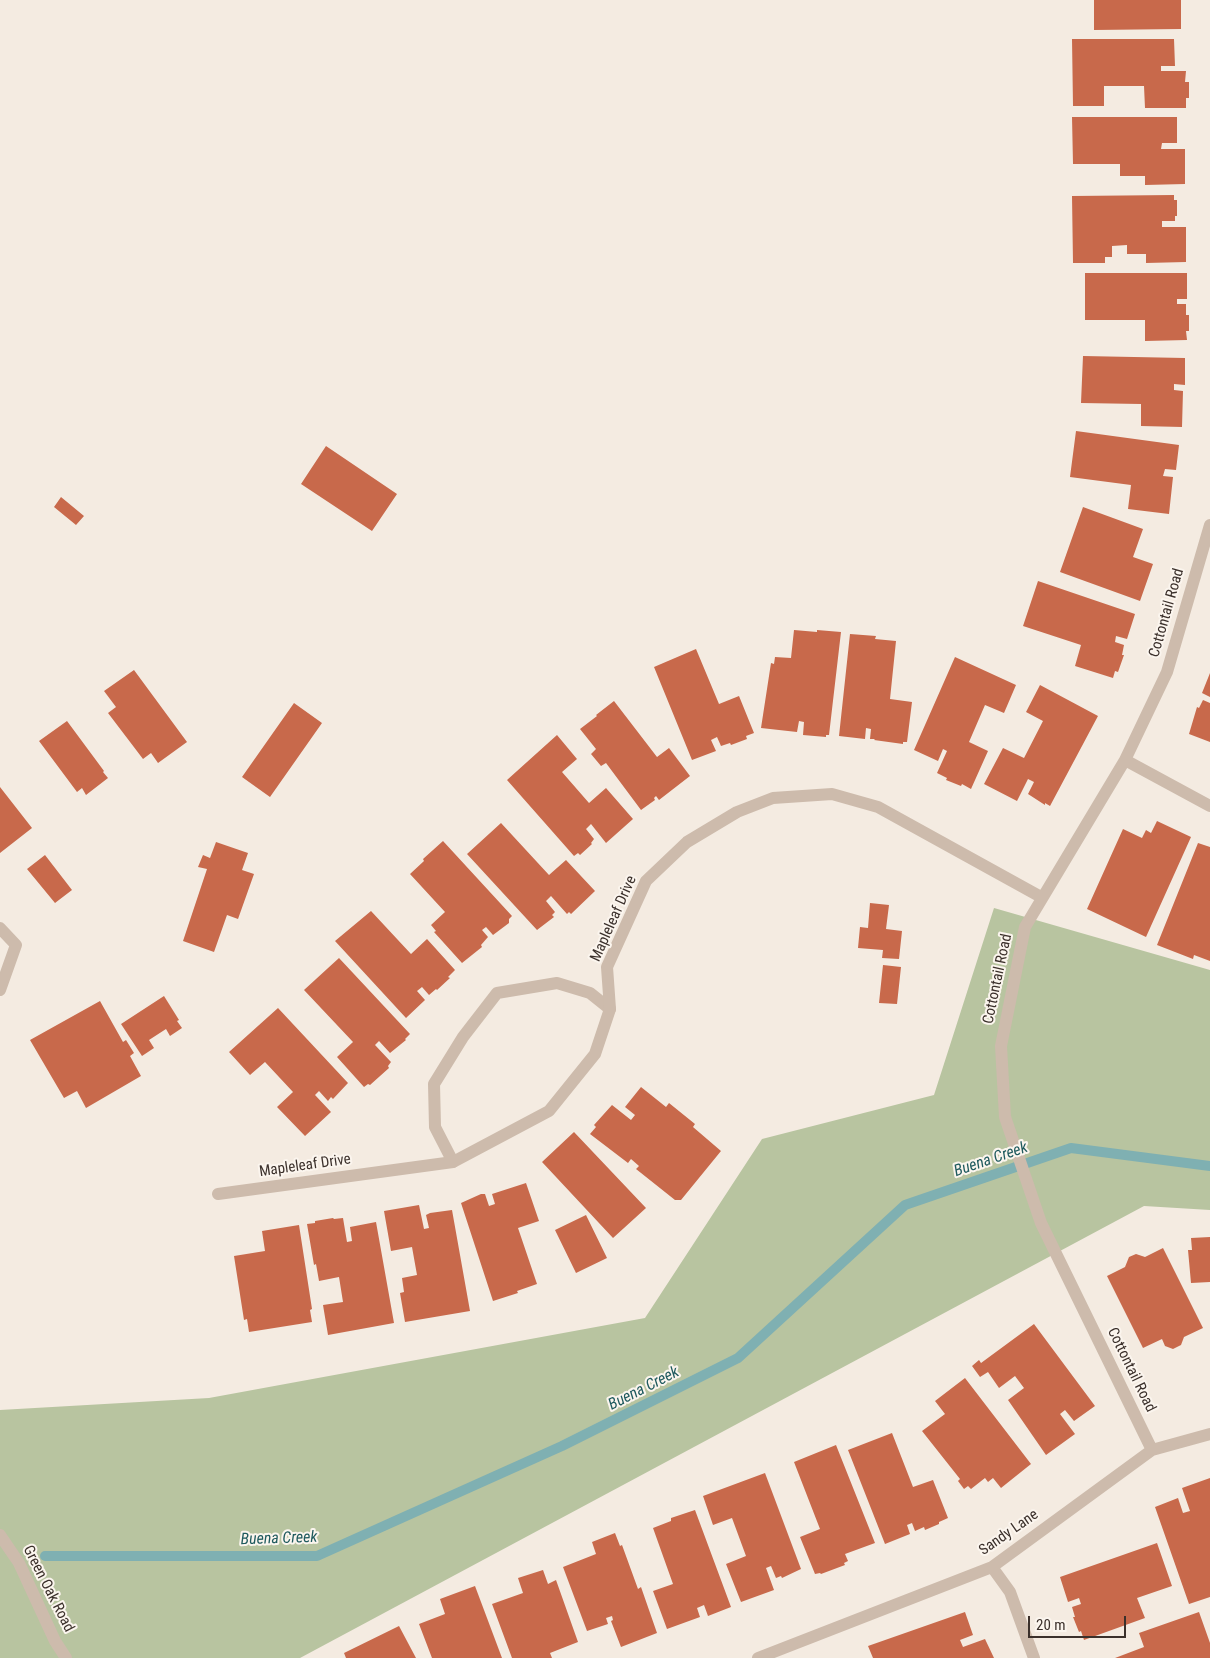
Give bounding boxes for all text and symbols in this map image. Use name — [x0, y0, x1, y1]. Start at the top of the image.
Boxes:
street label: Cottontail Road — [1146, 566, 1188, 660]
street label: Mapleleaf Drive — [587, 873, 641, 965]
street label: Cottontail Road — [980, 932, 1016, 1026]
water label: Buena Creek — [952, 1138, 1030, 1182]
street label: Mapleleaf Drive — [258, 1151, 352, 1181]
street label: Cottontail Road — [1103, 1325, 1159, 1415]
water label: Buena Creek — [605, 1363, 683, 1415]
street label: Sandy Lane — [976, 1506, 1042, 1560]
water label: Buena Creek — [240, 1528, 318, 1550]
street label: Green Oak Road — [19, 1543, 77, 1635]
scale bar — [1030, 1606, 1128, 1638]
text: 20 m — [1036, 1616, 1066, 1634]

